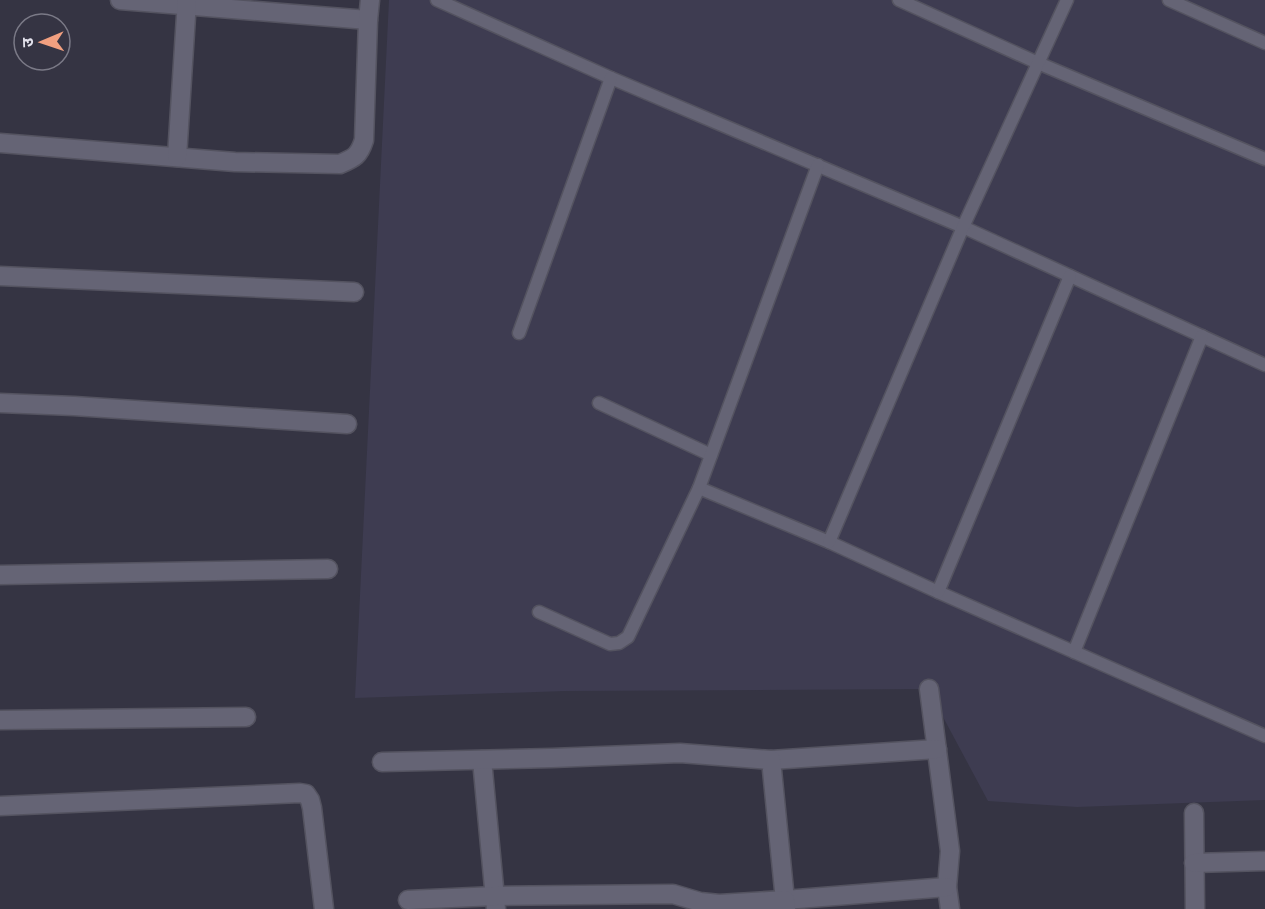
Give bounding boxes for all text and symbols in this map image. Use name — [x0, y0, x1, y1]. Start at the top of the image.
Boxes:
north arrow — [12, 12, 72, 72]
text: उ — [18, 37, 37, 48]

